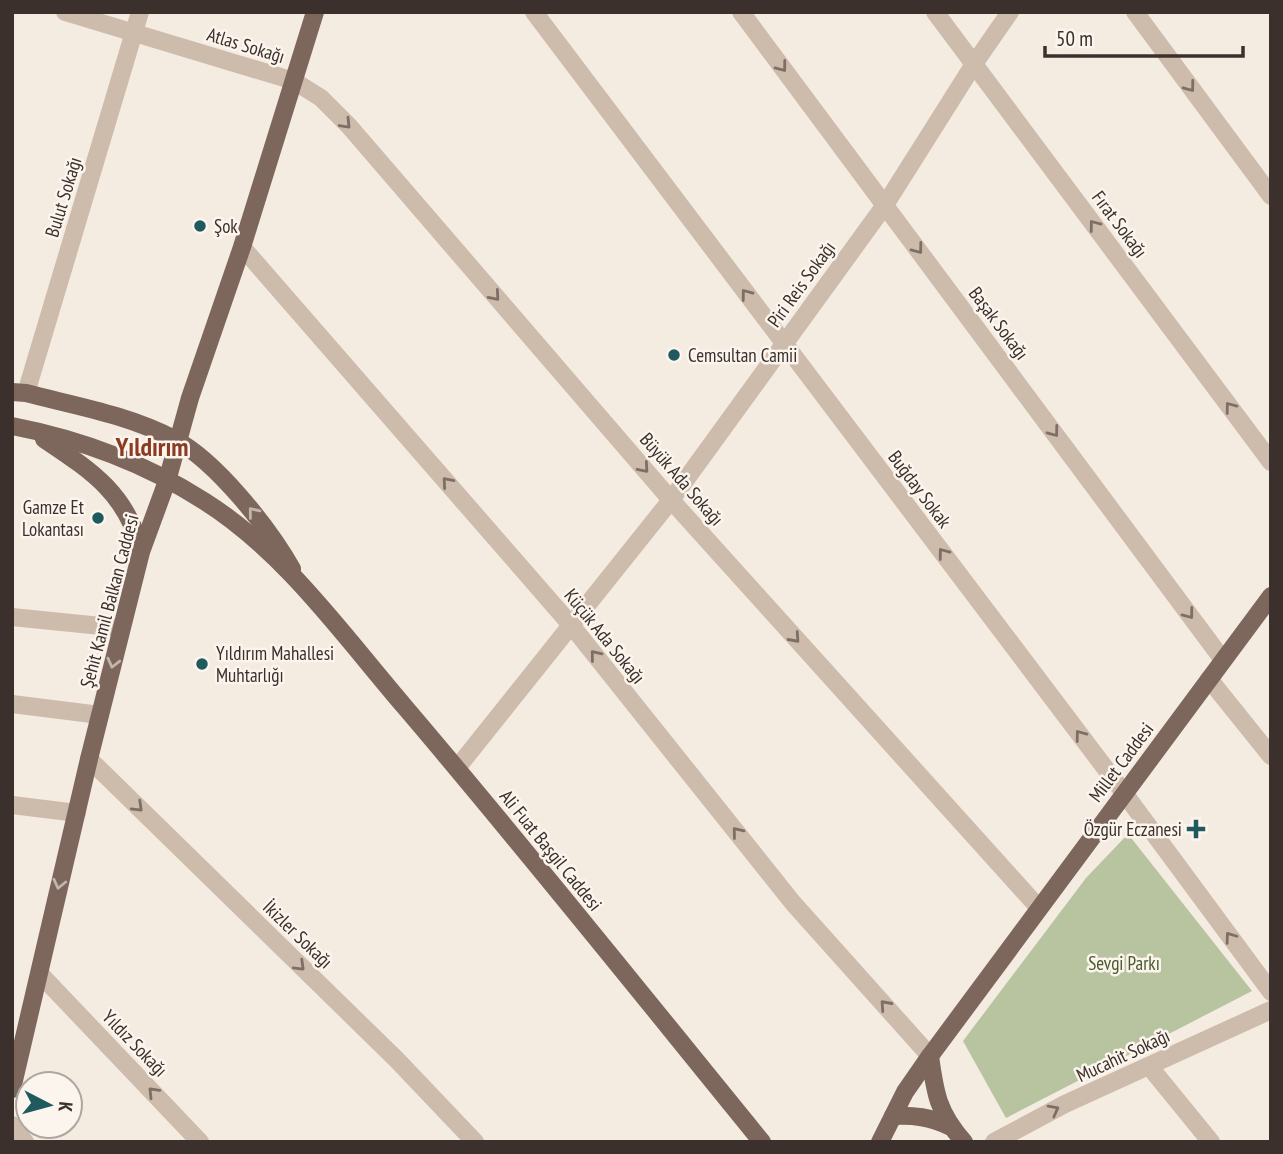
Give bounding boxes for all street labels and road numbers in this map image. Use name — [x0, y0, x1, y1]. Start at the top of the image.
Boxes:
street label: Atlas Sokağı — [204, 22, 288, 68]
street label: Bulut Sokağı — [39, 154, 87, 240]
street label: Fırat Sokağı — [1087, 186, 1153, 262]
street label: Piri Reis Sokağı — [762, 236, 840, 332]
street label: Başak Sokağı — [964, 282, 1034, 364]
street label: Büyük Ada Sokağı — [635, 428, 729, 530]
street label: Buğday Sokak — [883, 446, 957, 533]
street label: Şehit Kamil Balkan Caddesi — [74, 512, 144, 690]
street label: Küçük Ada Sokağı — [559, 584, 651, 688]
street label: Millet Caddesi — [1083, 718, 1159, 806]
street label: Ali Fuat Başgil Caddesi — [495, 784, 607, 916]
street label: İkizler Sokağı — [258, 895, 338, 973]
street label: Yıldız Sokağı — [97, 1005, 173, 1081]
street label: Mucahit Sokağı — [1073, 1023, 1173, 1087]

